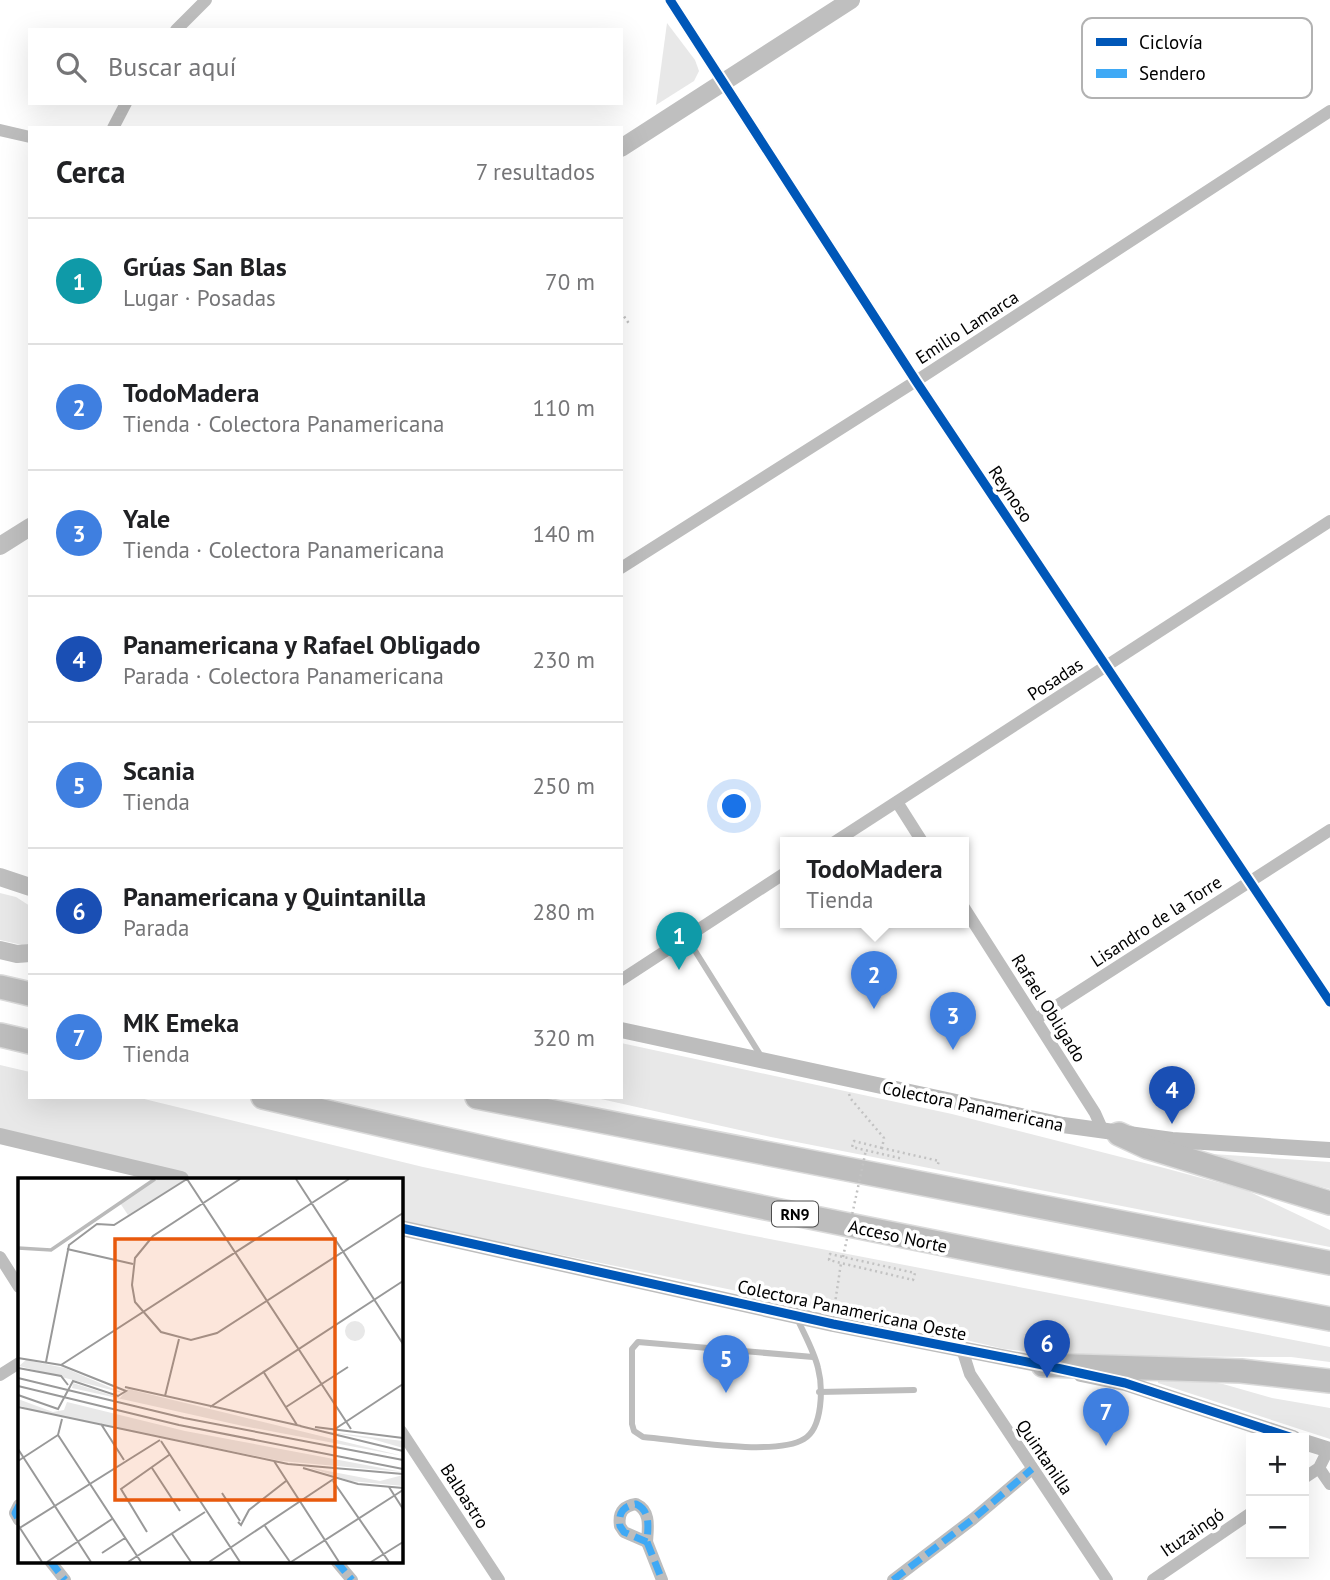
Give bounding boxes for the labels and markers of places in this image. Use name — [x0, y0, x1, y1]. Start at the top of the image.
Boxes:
pin: 1 — [656, 912, 702, 970]
pin: 2 — [851, 951, 897, 1009]
pin: 3 — [930, 992, 976, 1050]
pin: 4 — [1149, 1066, 1195, 1124]
pin: 6 — [1024, 1320, 1070, 1378]
pin: 5 — [703, 1335, 749, 1393]
pin: 7 — [1083, 1388, 1129, 1446]

